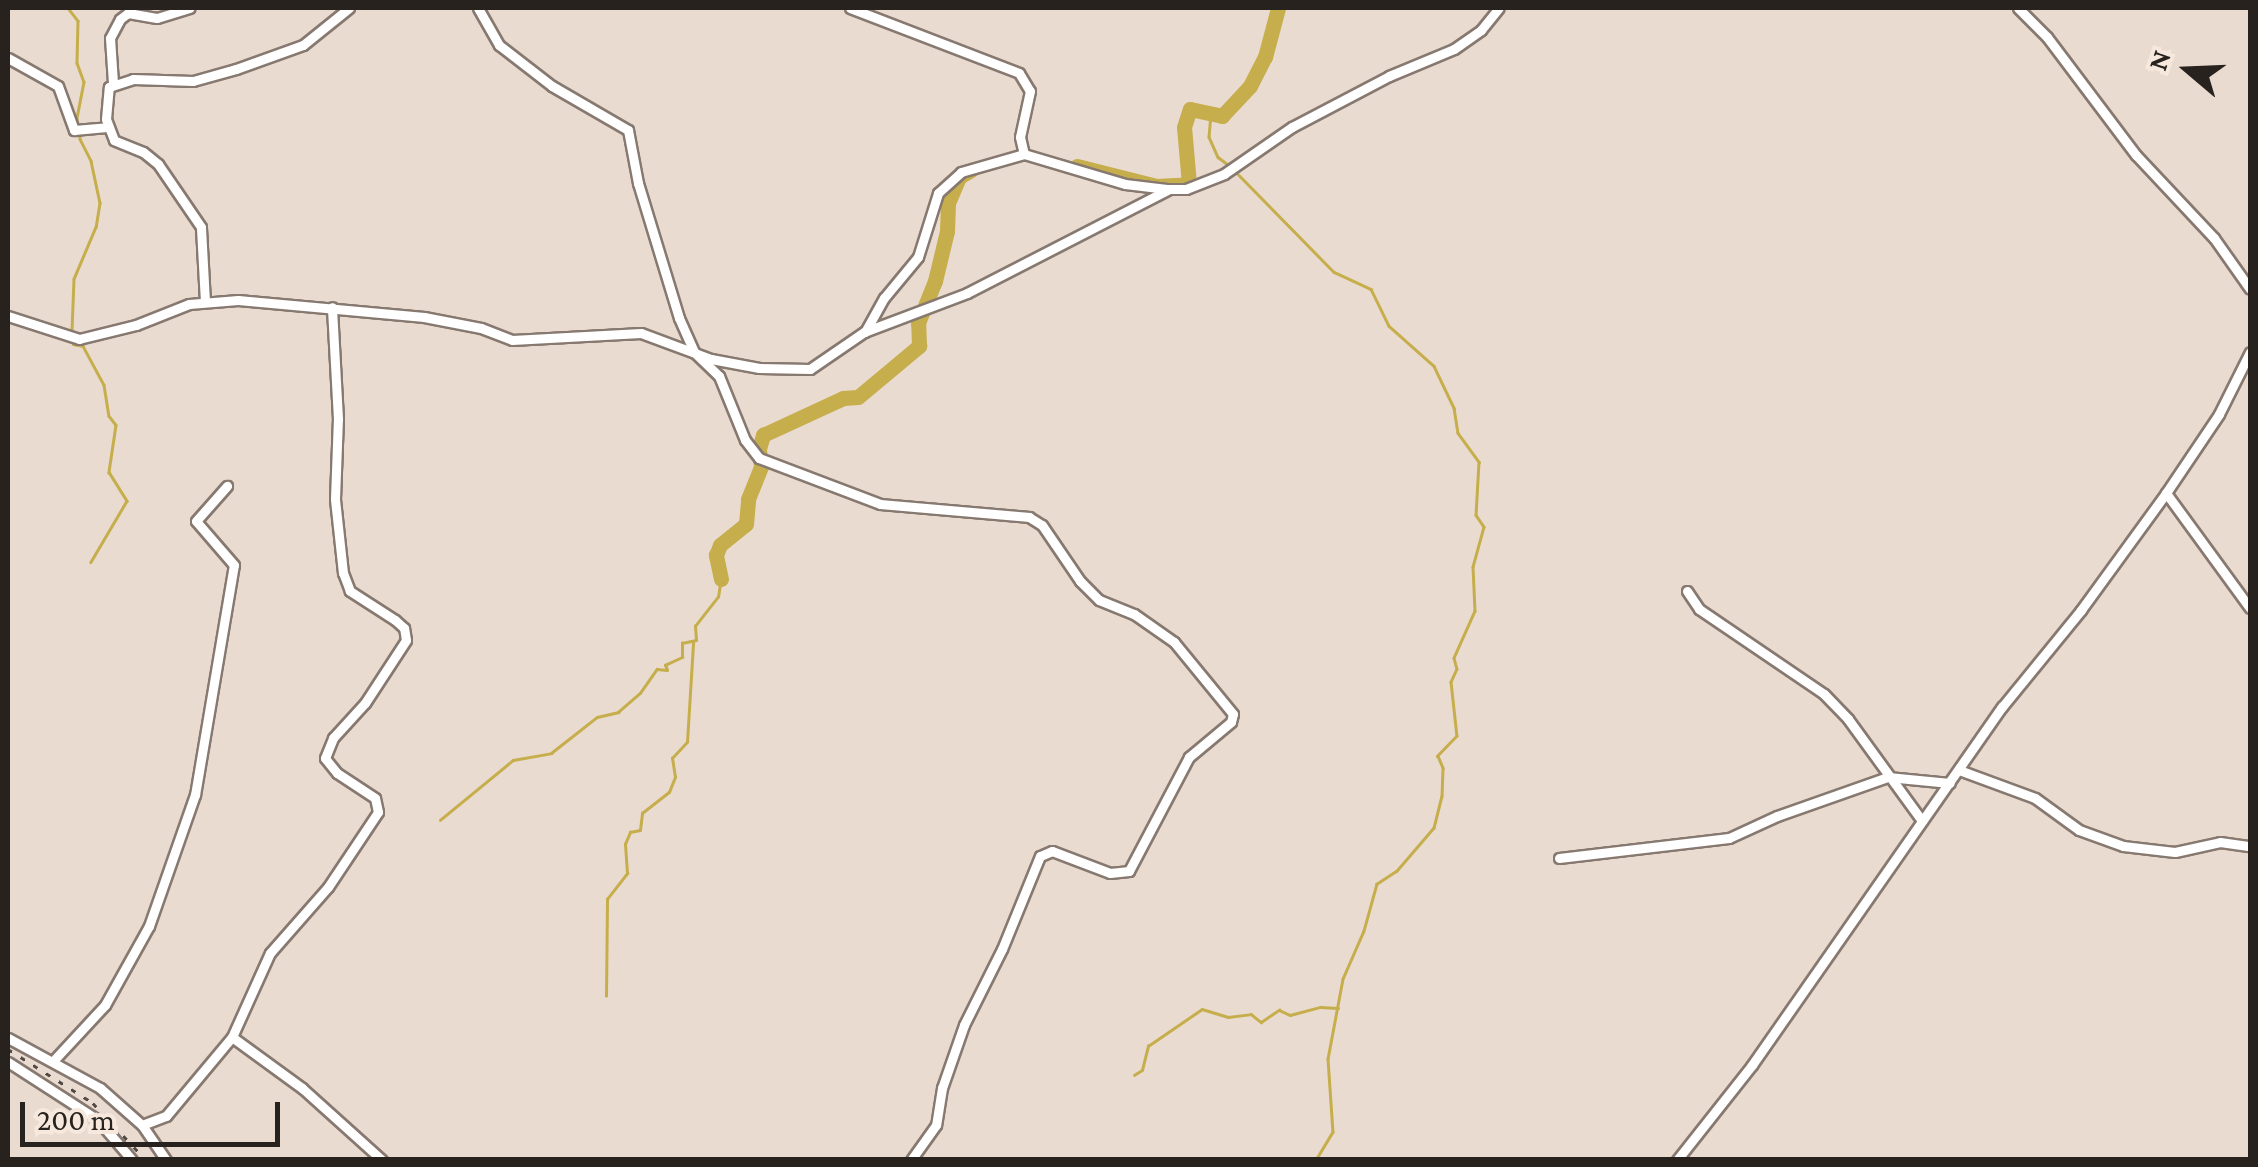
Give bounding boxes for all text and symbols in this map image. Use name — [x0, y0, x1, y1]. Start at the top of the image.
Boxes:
north arrow — [2138, 20, 2238, 120]
text: N — [2141, 46, 2177, 74]
scale bar — [25, 1082, 285, 1144]
text: 200 m — [37, 1103, 115, 1136]

